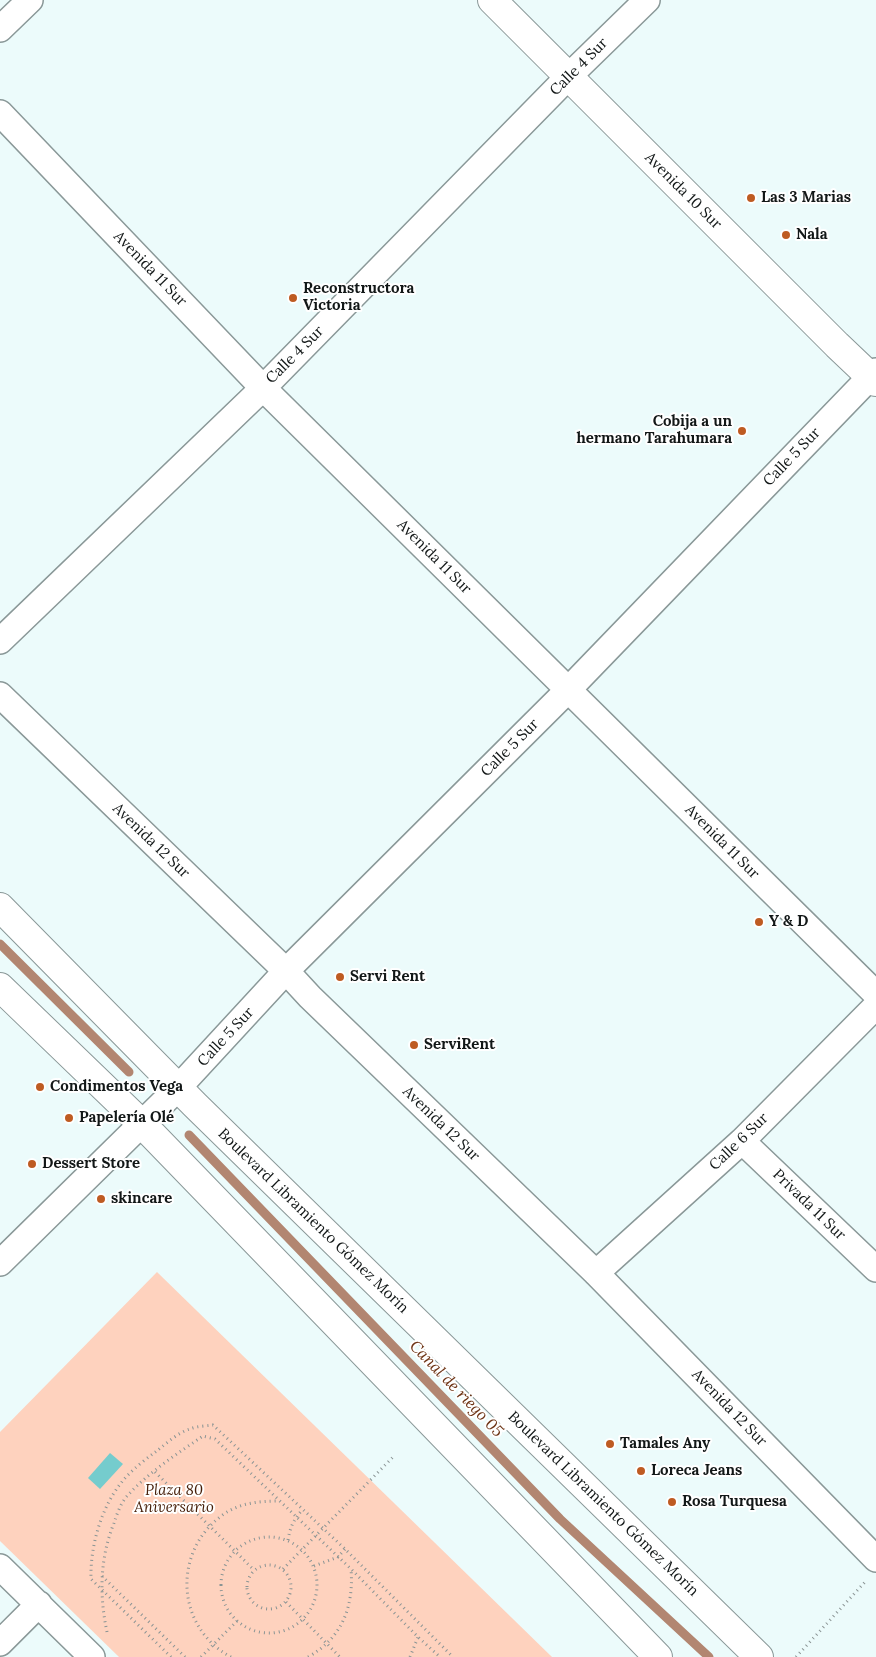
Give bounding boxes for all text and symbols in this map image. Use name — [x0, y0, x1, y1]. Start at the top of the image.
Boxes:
street label: Calle 4 Sur — [546, 34, 612, 100]
street label: Avenida 10 Sur — [641, 149, 725, 233]
place label: Las 3 Marias — [761, 189, 851, 207]
marker: Las 3 Marias — [745, 192, 757, 204]
place label: Nala — [796, 226, 828, 244]
street label: Avenida 11 Sur — [110, 228, 190, 310]
marker: Nala — [780, 229, 792, 241]
place label: Reconstructora Victoria — [303, 280, 414, 315]
marker: Reconstructora Victoria — [287, 292, 299, 304]
street label: Calle 4 Sur — [262, 322, 328, 388]
place label: Cobija a un hermano Tarahumara — [576, 413, 732, 448]
street label: Calle 5 Sur — [760, 424, 824, 490]
marker: Cobija a un hermano Tarahumara — [736, 425, 748, 437]
street label: Avenida 11 Sur — [393, 516, 475, 598]
street label: Calle 5 Sur — [477, 715, 543, 781]
street label: Avenida 12 Sur — [109, 800, 193, 882]
street label: Avenida 11 Sur — [681, 801, 763, 883]
place label: Y & D — [769, 913, 808, 931]
marker: Y & D — [753, 916, 765, 928]
place label: Servi Rent — [350, 968, 425, 986]
marker: Servi Rent — [334, 971, 346, 983]
street label: Calle 5 Sur — [194, 1004, 258, 1070]
place label: ServiRent — [424, 1036, 495, 1054]
marker: ServiRent — [408, 1039, 420, 1051]
place label: Condimentos Vega — [50, 1078, 183, 1096]
marker: Condimentos Vega — [34, 1081, 46, 1093]
street label: Avenida 12 Sur — [399, 1083, 483, 1165]
place label: Papelería Olé — [79, 1109, 174, 1127]
street label: Calle 6 Sur — [706, 1109, 772, 1175]
marker: Papelería Olé — [63, 1112, 75, 1124]
street label: Boulevard Libramiento Gómez Morín — [214, 1125, 412, 1317]
place label: Dessert Store — [42, 1155, 140, 1173]
marker: Dessert Store — [26, 1158, 38, 1170]
street label: Privada 11 Sur — [769, 1166, 849, 1244]
place label: skincare — [111, 1190, 172, 1208]
marker: skincare — [95, 1193, 107, 1205]
water label: Canal de riego 05 — [405, 1337, 507, 1441]
street label: Avenida 12 Sur — [688, 1366, 770, 1450]
street label: Boulevard Libramiento Gómez Morín — [504, 1408, 702, 1600]
place label: Tamales Any — [620, 1435, 710, 1453]
marker: Tamales Any — [604, 1438, 616, 1450]
place label: Loreca Jeans — [651, 1462, 742, 1480]
marker: Loreca Jeans — [635, 1465, 647, 1477]
park label: Plaza 80 Aniversario — [134, 1482, 214, 1517]
place label: Rosa Turquesa — [682, 1493, 787, 1511]
marker: Rosa Turquesa — [666, 1496, 678, 1508]

